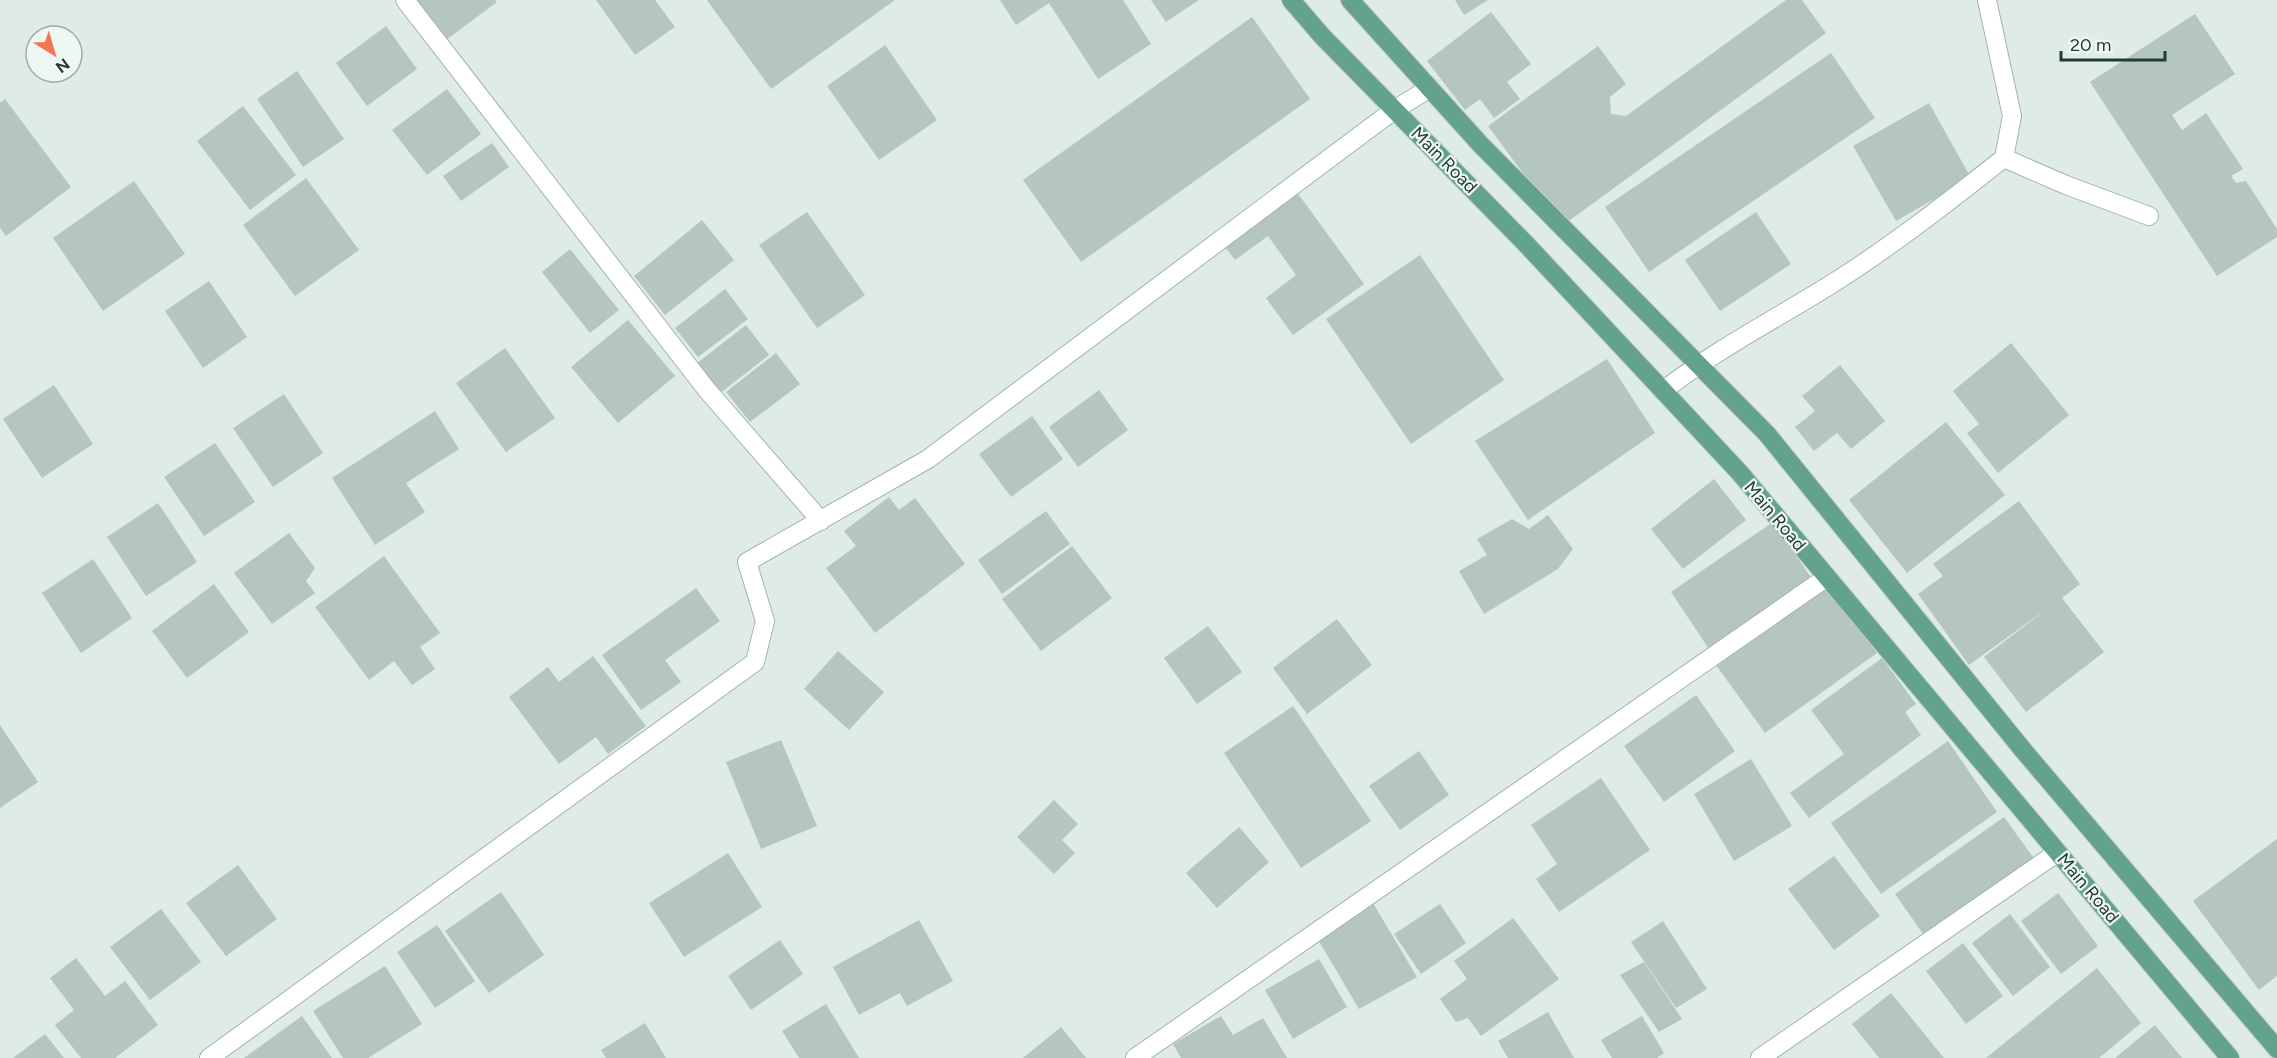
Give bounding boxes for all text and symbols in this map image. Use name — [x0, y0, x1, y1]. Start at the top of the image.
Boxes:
north arrow — [24, 24, 84, 84]
scale bar — [2061, 24, 2164, 62]
text: 20 m — [2070, 34, 2111, 56]
text: N — [52, 54, 73, 77]
street label: Main Road — [1406, 122, 1482, 198]
street label: Main Road — [1739, 477, 1811, 555]
street label: Main Road — [2052, 849, 2124, 927]

